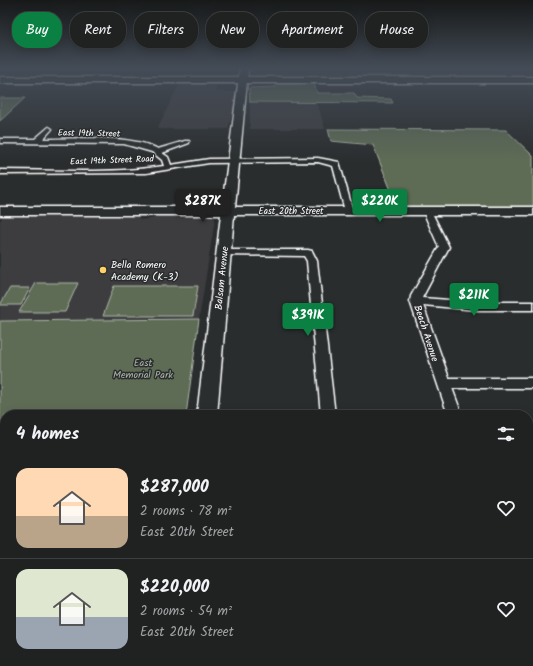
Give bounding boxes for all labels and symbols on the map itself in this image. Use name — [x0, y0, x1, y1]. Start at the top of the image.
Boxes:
street label: East 19th Street — [58, 125, 121, 142]
street label: East 19th Street Road — [70, 152, 155, 169]
pin: $287K — [175, 189, 231, 223]
pin: $220K — [352, 189, 408, 223]
street label: East 20th Street — [259, 204, 324, 219]
street label: Balsam Avenue — [211, 245, 233, 311]
place label: Bella Romero Academy (K-3) — [111, 257, 178, 285]
marker: Bella Romero Academy (K-3) — [98, 265, 108, 275]
pin: $211K — [446, 283, 502, 317]
pin: $391K — [280, 303, 336, 337]
street label: Beach Avenue — [409, 303, 443, 364]
park label: East Memorial Park — [113, 355, 173, 383]

